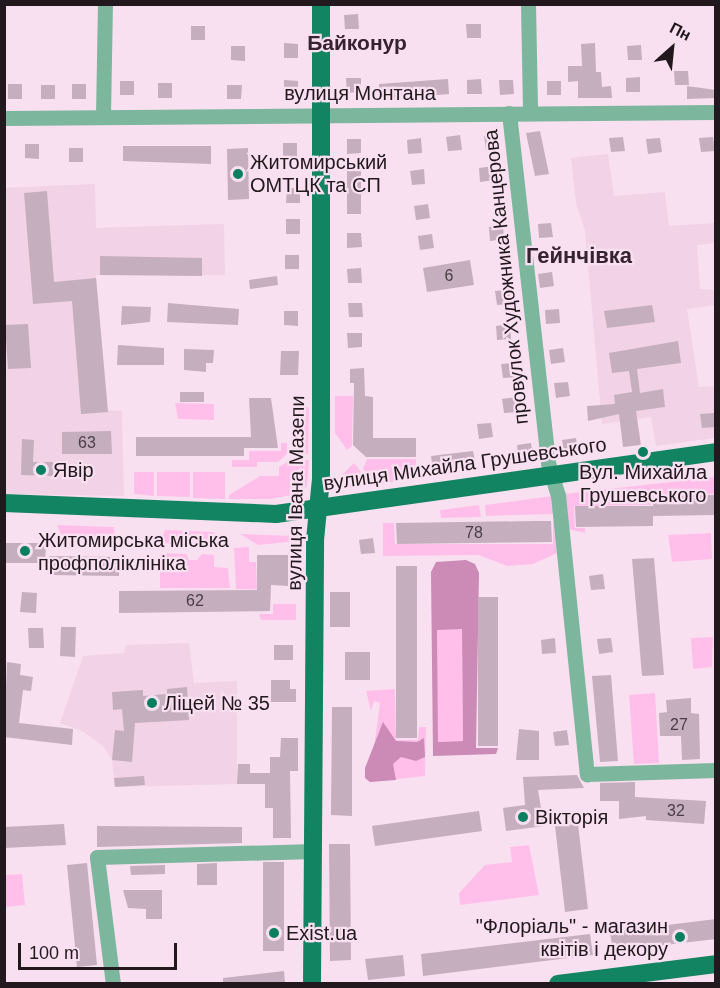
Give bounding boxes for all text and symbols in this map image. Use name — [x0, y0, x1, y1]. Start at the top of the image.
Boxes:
north arrow — [642, 18, 702, 78]
text: Пн — [667, 19, 694, 44]
district label: Байконур — [307, 30, 407, 56]
street label: вулиця Монтана — [284, 81, 436, 105]
street label: провулок Художника Канцерова — [479, 128, 533, 426]
place label: Житомирський ОМТЦК та СП — [250, 150, 387, 197]
marker: Житомирський ОМТЦК та СП — [231, 167, 245, 181]
district label: Гейнчівка — [526, 243, 632, 269]
house number: 6 — [445, 266, 453, 286]
street label: вулиця Івана Мазепи — [282, 395, 310, 591]
street label: вулиця Михайла Грушевського — [322, 432, 608, 496]
house number: 63 — [78, 433, 96, 453]
marker: Вул. Михайла Грушевського — [636, 445, 650, 459]
place label: Явір — [53, 458, 94, 482]
place label: Вул. Михайла Грушевського — [579, 461, 707, 508]
marker: Явір — [34, 463, 48, 477]
house number: 78 — [465, 523, 483, 543]
place label: Житомирська міська профполіклініка — [38, 528, 229, 575]
marker: Житомирська міська профполіклініка — [16, 542, 34, 560]
house number: 62 — [186, 591, 204, 611]
place label: Ліцей № 35 — [164, 691, 270, 715]
marker: Ліцей № 35 — [145, 696, 159, 710]
house number: 27 — [670, 715, 688, 735]
house number: 32 — [667, 801, 685, 821]
place label: Вікторія — [535, 805, 608, 829]
marker: Вікторія — [516, 810, 530, 824]
place label: "Флоріаль" - магазин квітів і декору — [476, 914, 668, 961]
place label: Exist.ua — [286, 921, 357, 945]
marker: Exist.ua — [267, 926, 281, 940]
marker: "Флоріаль" - магазин квітів і декору — [673, 930, 687, 944]
scale bar — [21, 931, 180, 969]
text: 100 m — [29, 943, 79, 963]

